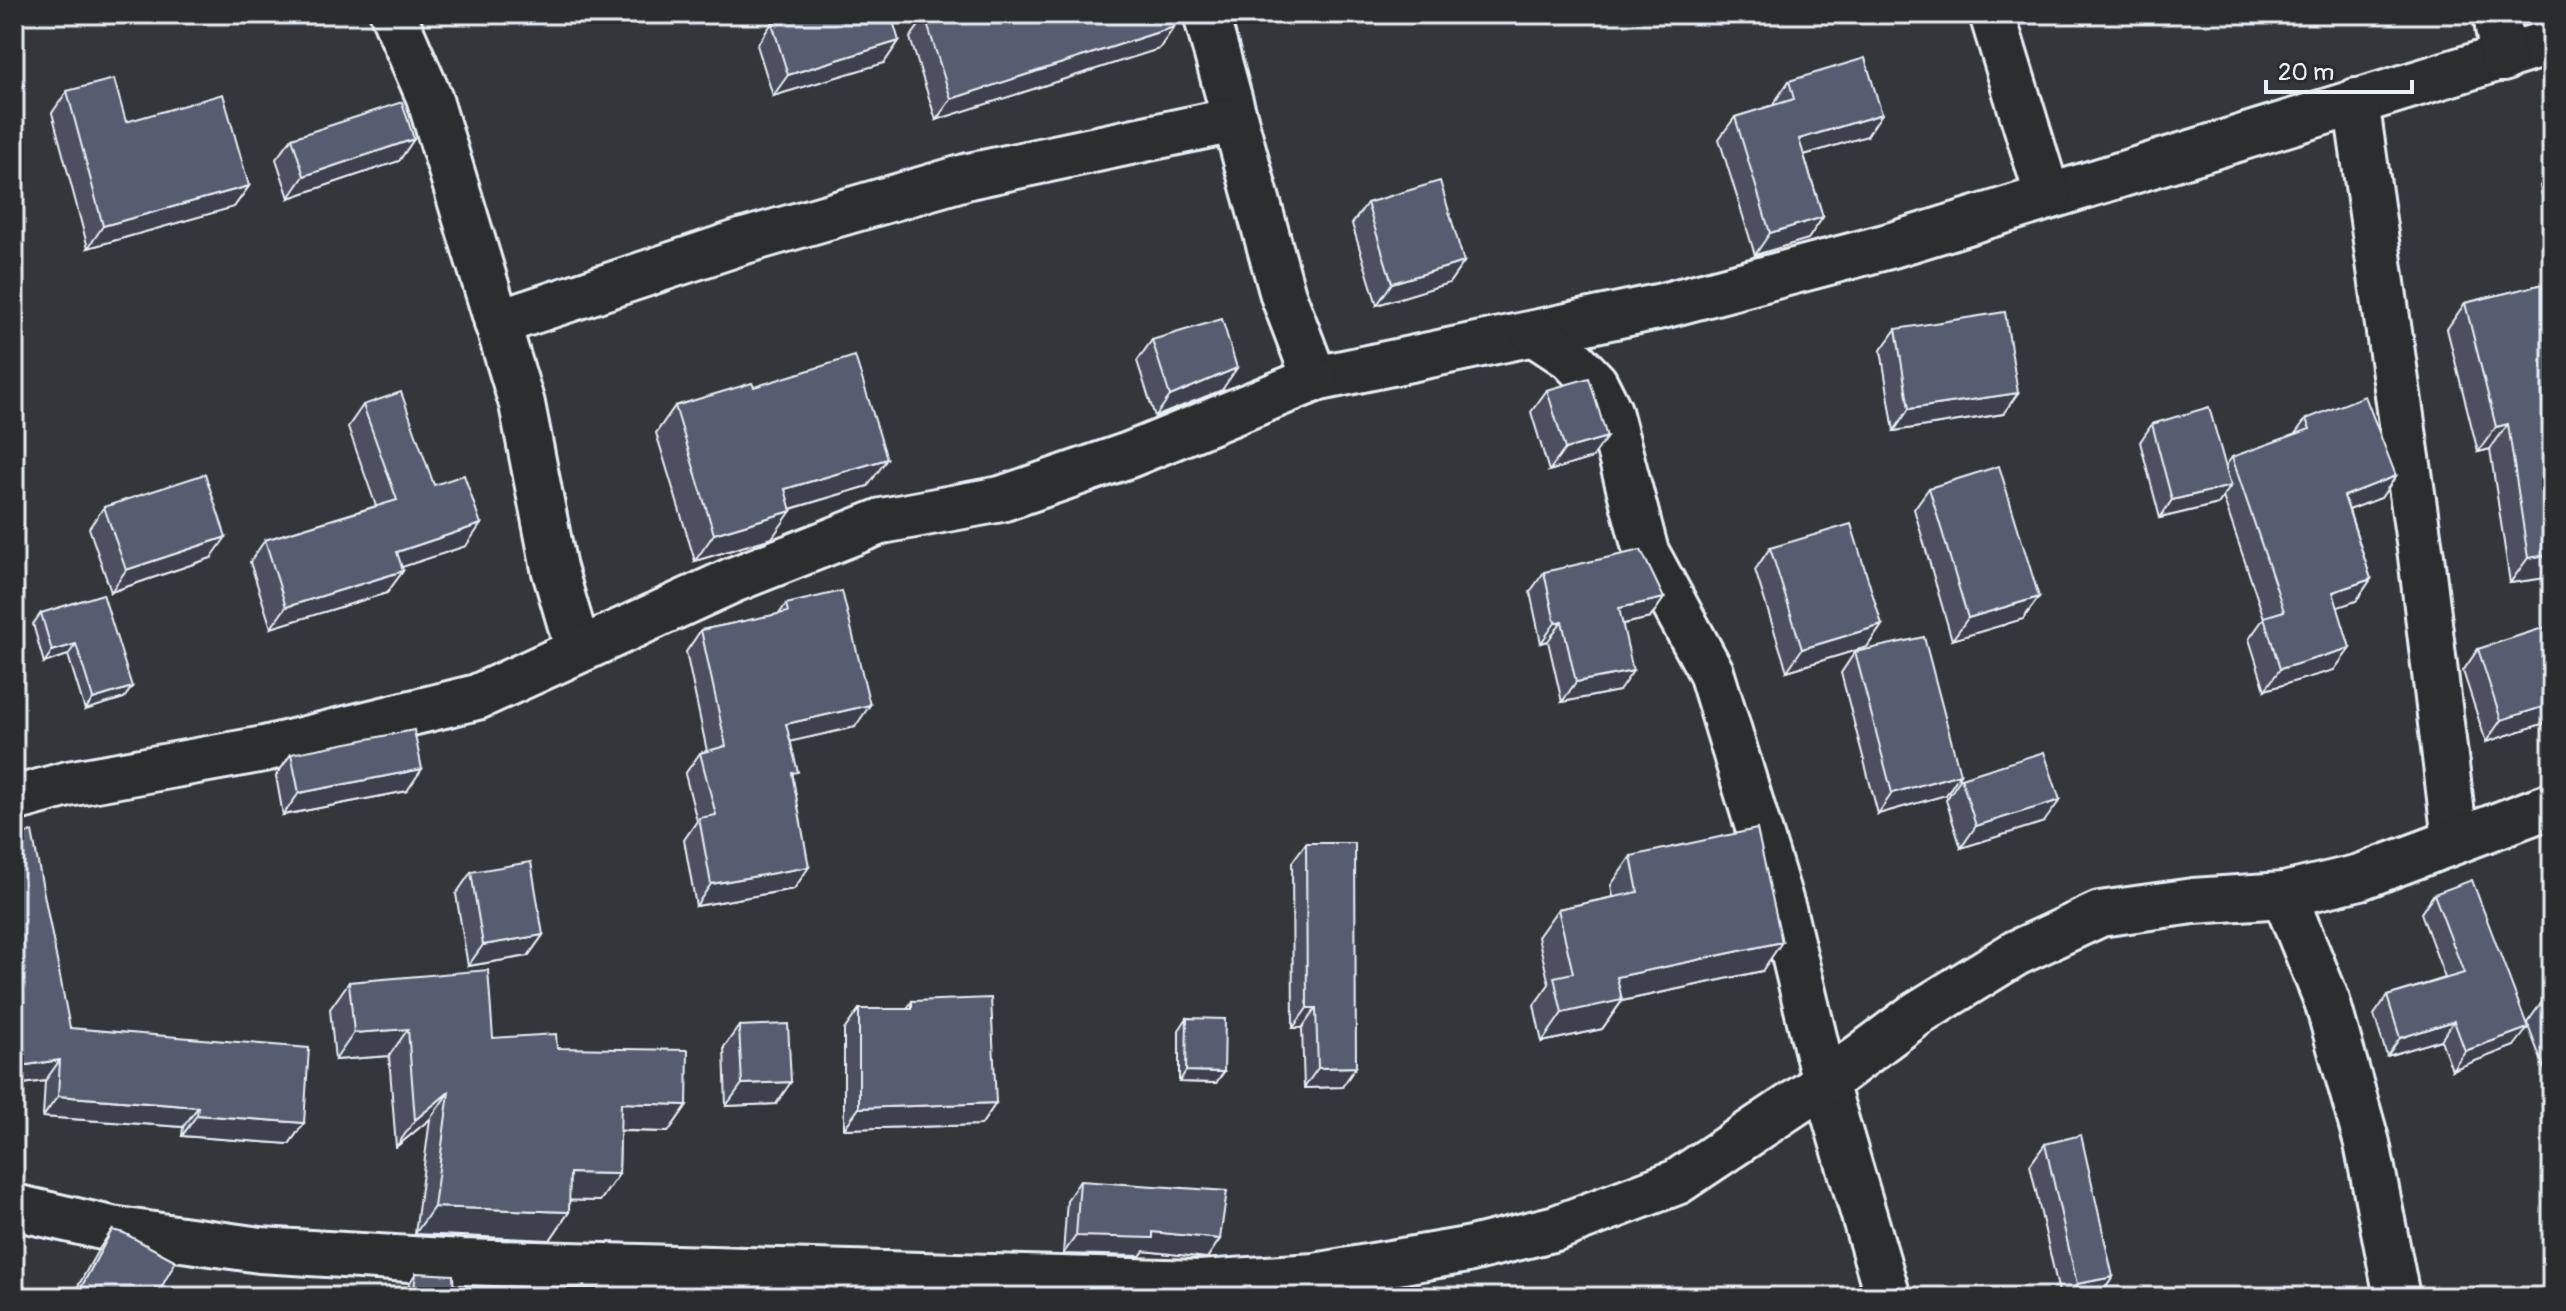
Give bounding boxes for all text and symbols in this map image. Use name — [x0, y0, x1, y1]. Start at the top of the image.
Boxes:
scale bar — [2266, 44, 2412, 94]
text: 20 m — [2278, 58, 2334, 87]

